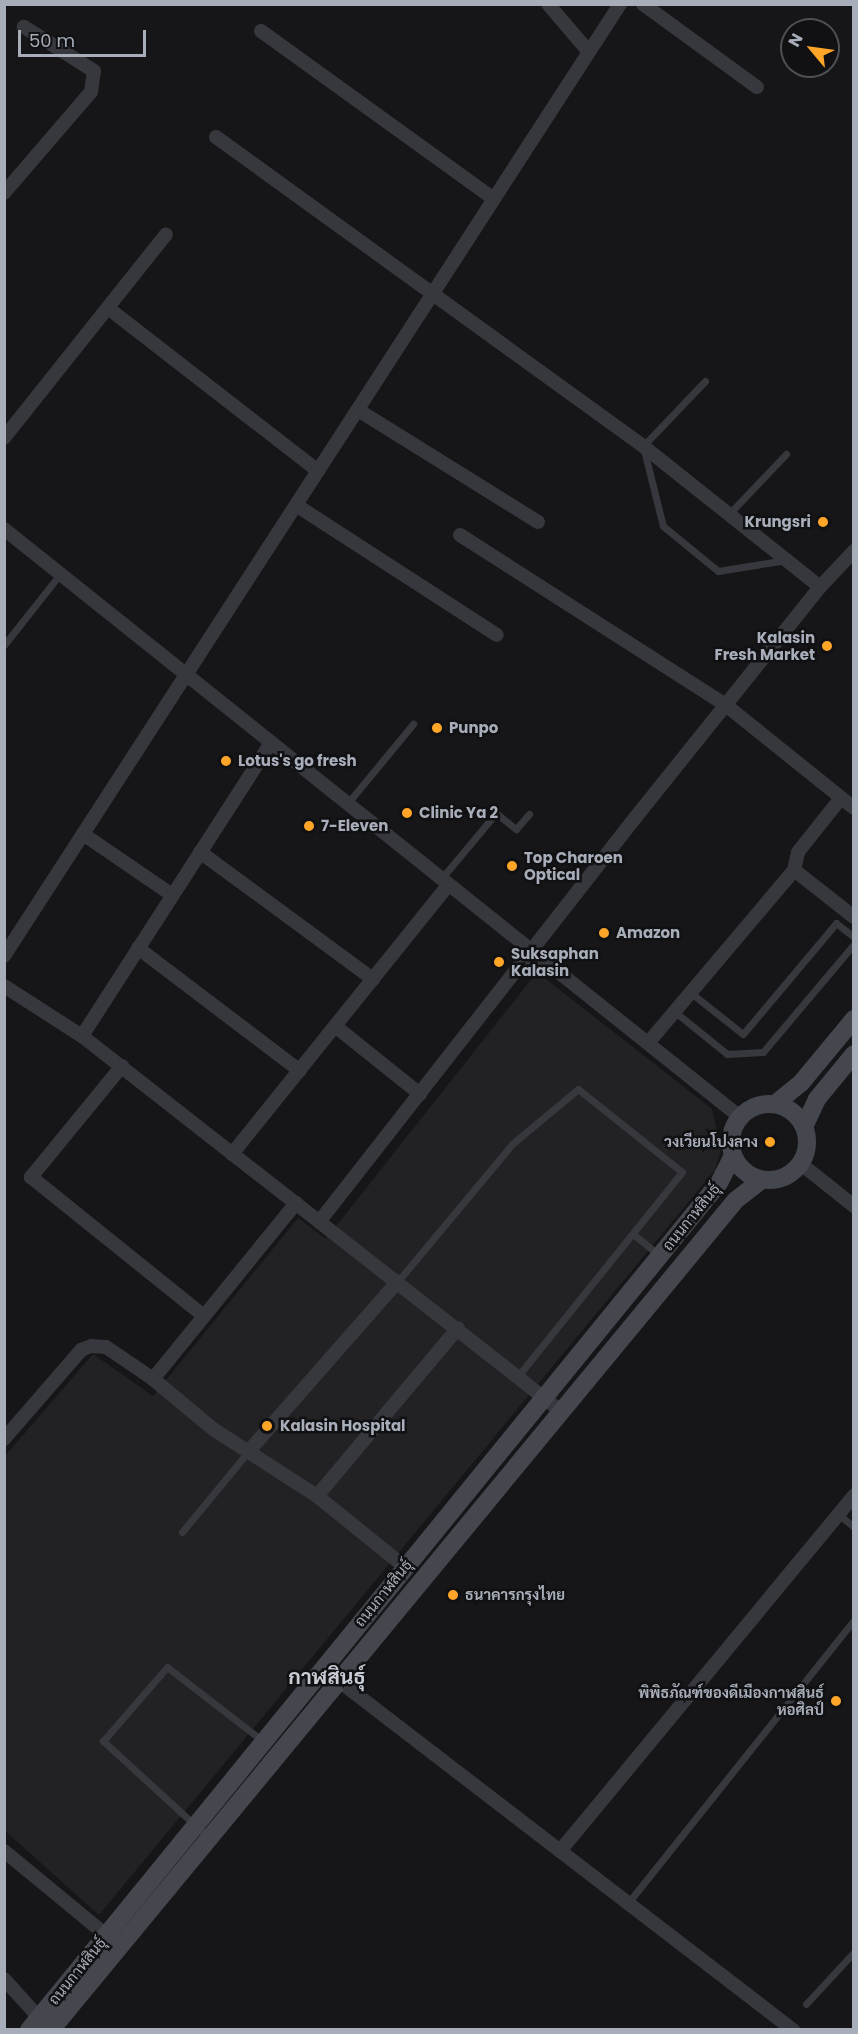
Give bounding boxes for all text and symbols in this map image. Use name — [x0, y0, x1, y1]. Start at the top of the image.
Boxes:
scale bar — [21, 18, 148, 56]
north arrow — [780, 18, 840, 78]
text: 50 m — [29, 28, 75, 53]
text: N — [783, 29, 809, 51]
place label: Krungsri — [745, 513, 811, 531]
marker: Krungsri — [816, 515, 830, 529]
place label: Kalasin Fresh Market — [715, 628, 815, 663]
marker: Kalasin Fresh Market — [820, 639, 834, 653]
place label: Punpo — [449, 719, 498, 737]
marker: Punpo — [430, 721, 444, 735]
place label: Lotus's go fresh — [238, 752, 357, 770]
marker: Lotus's go fresh — [219, 754, 233, 768]
place label: Clinic Ya 2 — [419, 804, 498, 822]
marker: Clinic Ya 2 — [400, 806, 414, 820]
place label: 7-Eleven — [321, 817, 388, 835]
marker: 7-Eleven — [302, 819, 316, 833]
place label: Top Charoen Optical — [524, 848, 623, 883]
marker: Top Charoen Optical — [505, 859, 519, 873]
place label: Amazon — [616, 924, 680, 942]
marker: Amazon — [597, 926, 611, 940]
place label: Suksaphan Kalasin — [511, 944, 599, 979]
marker: Suksaphan Kalasin — [492, 955, 506, 969]
place label: วงเวียนโปงลาง — [664, 1133, 758, 1151]
marker: วงเวียนโปงลาง — [763, 1135, 777, 1149]
street label: ถนนกาฬสินธุ์ — [659, 1180, 723, 1254]
marker: Kalasin Hospital — [258, 1417, 276, 1435]
place label: Kalasin Hospital — [280, 1417, 406, 1435]
street label: ถนนกาฬสินธุ์ — [351, 1556, 415, 1630]
place label: ธนาคารกรุงไทย — [465, 1586, 565, 1604]
marker: ธนาคารกรุงไทย — [446, 1588, 460, 1602]
district label: กาฬสินธุ์ — [288, 1664, 366, 1690]
place label: พิพิธภัณฑ์ของดีเมืองกาฬสินธุ์ หอศิลป์ — [638, 1683, 824, 1718]
marker: พิพิธภัณฑ์ของดีเมืองกาฬสินธุ์ หอศิลป์ — [829, 1694, 843, 1708]
street label: ถนนกาฬสินธุ์ — [45, 1934, 109, 2008]

